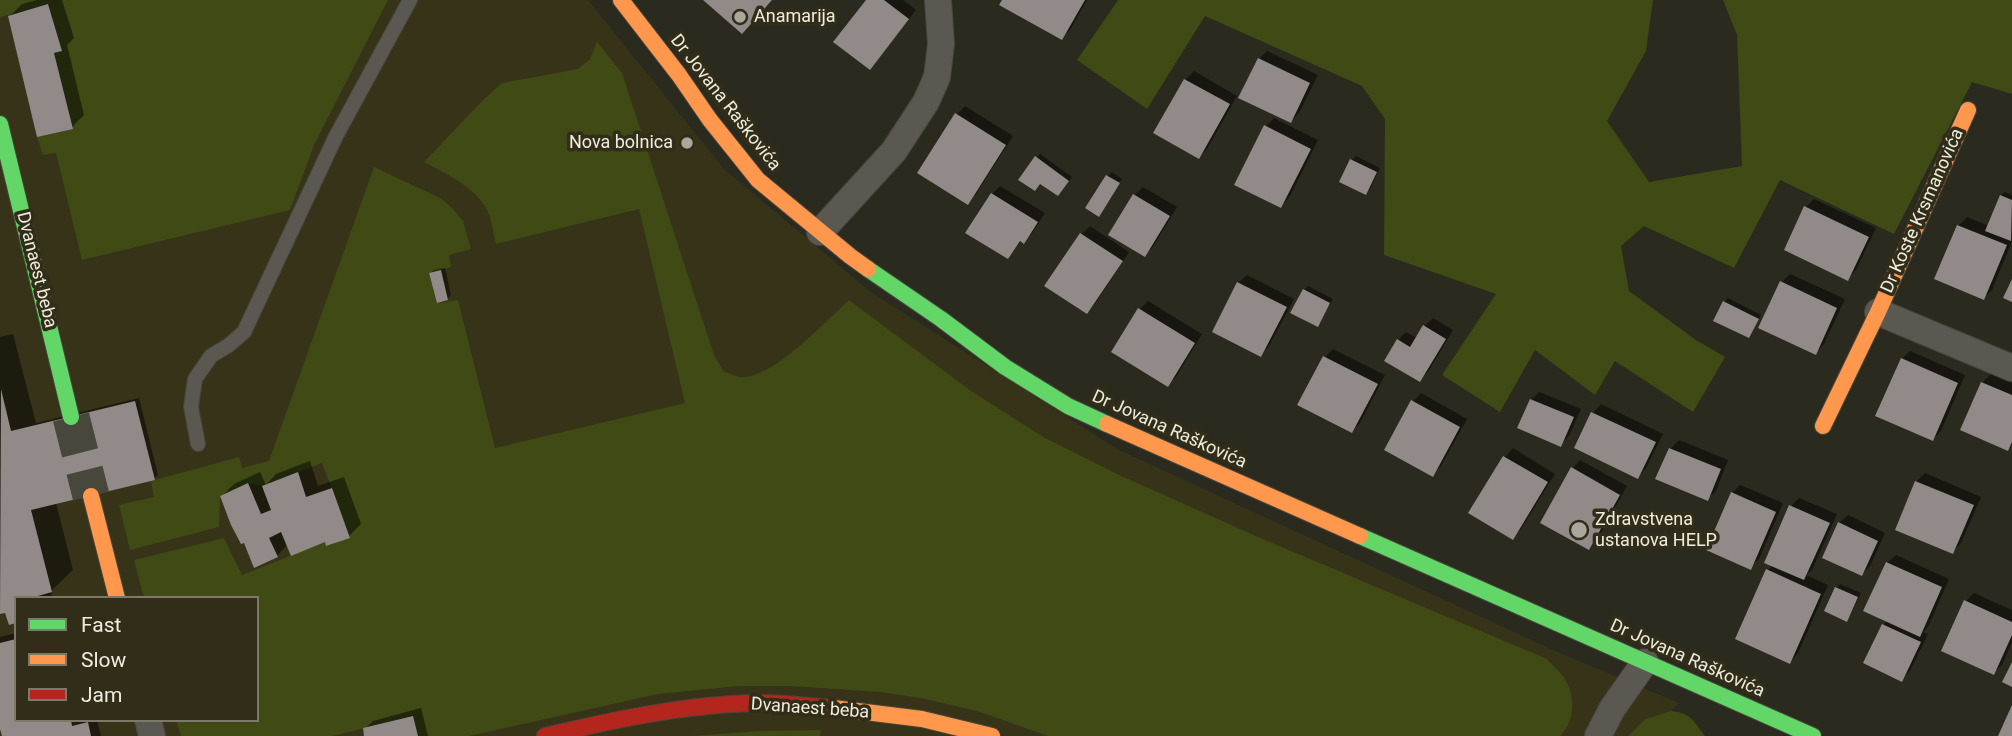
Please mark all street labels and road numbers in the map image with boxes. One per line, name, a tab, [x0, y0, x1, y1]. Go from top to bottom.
street label: Dr Jovana Raškovića	[665, 31, 785, 175]
street label: Dr Koste Krsmanovića	[1877, 126, 1969, 296]
street label: Dvanaest beba	[11, 210, 61, 330]
street label: Dr Jovana Raškovića	[1088, 386, 1250, 474]
street label: Dr Jovana Raškovića	[1606, 615, 1768, 703]
street label: Dvanaest beba	[750, 694, 870, 724]

